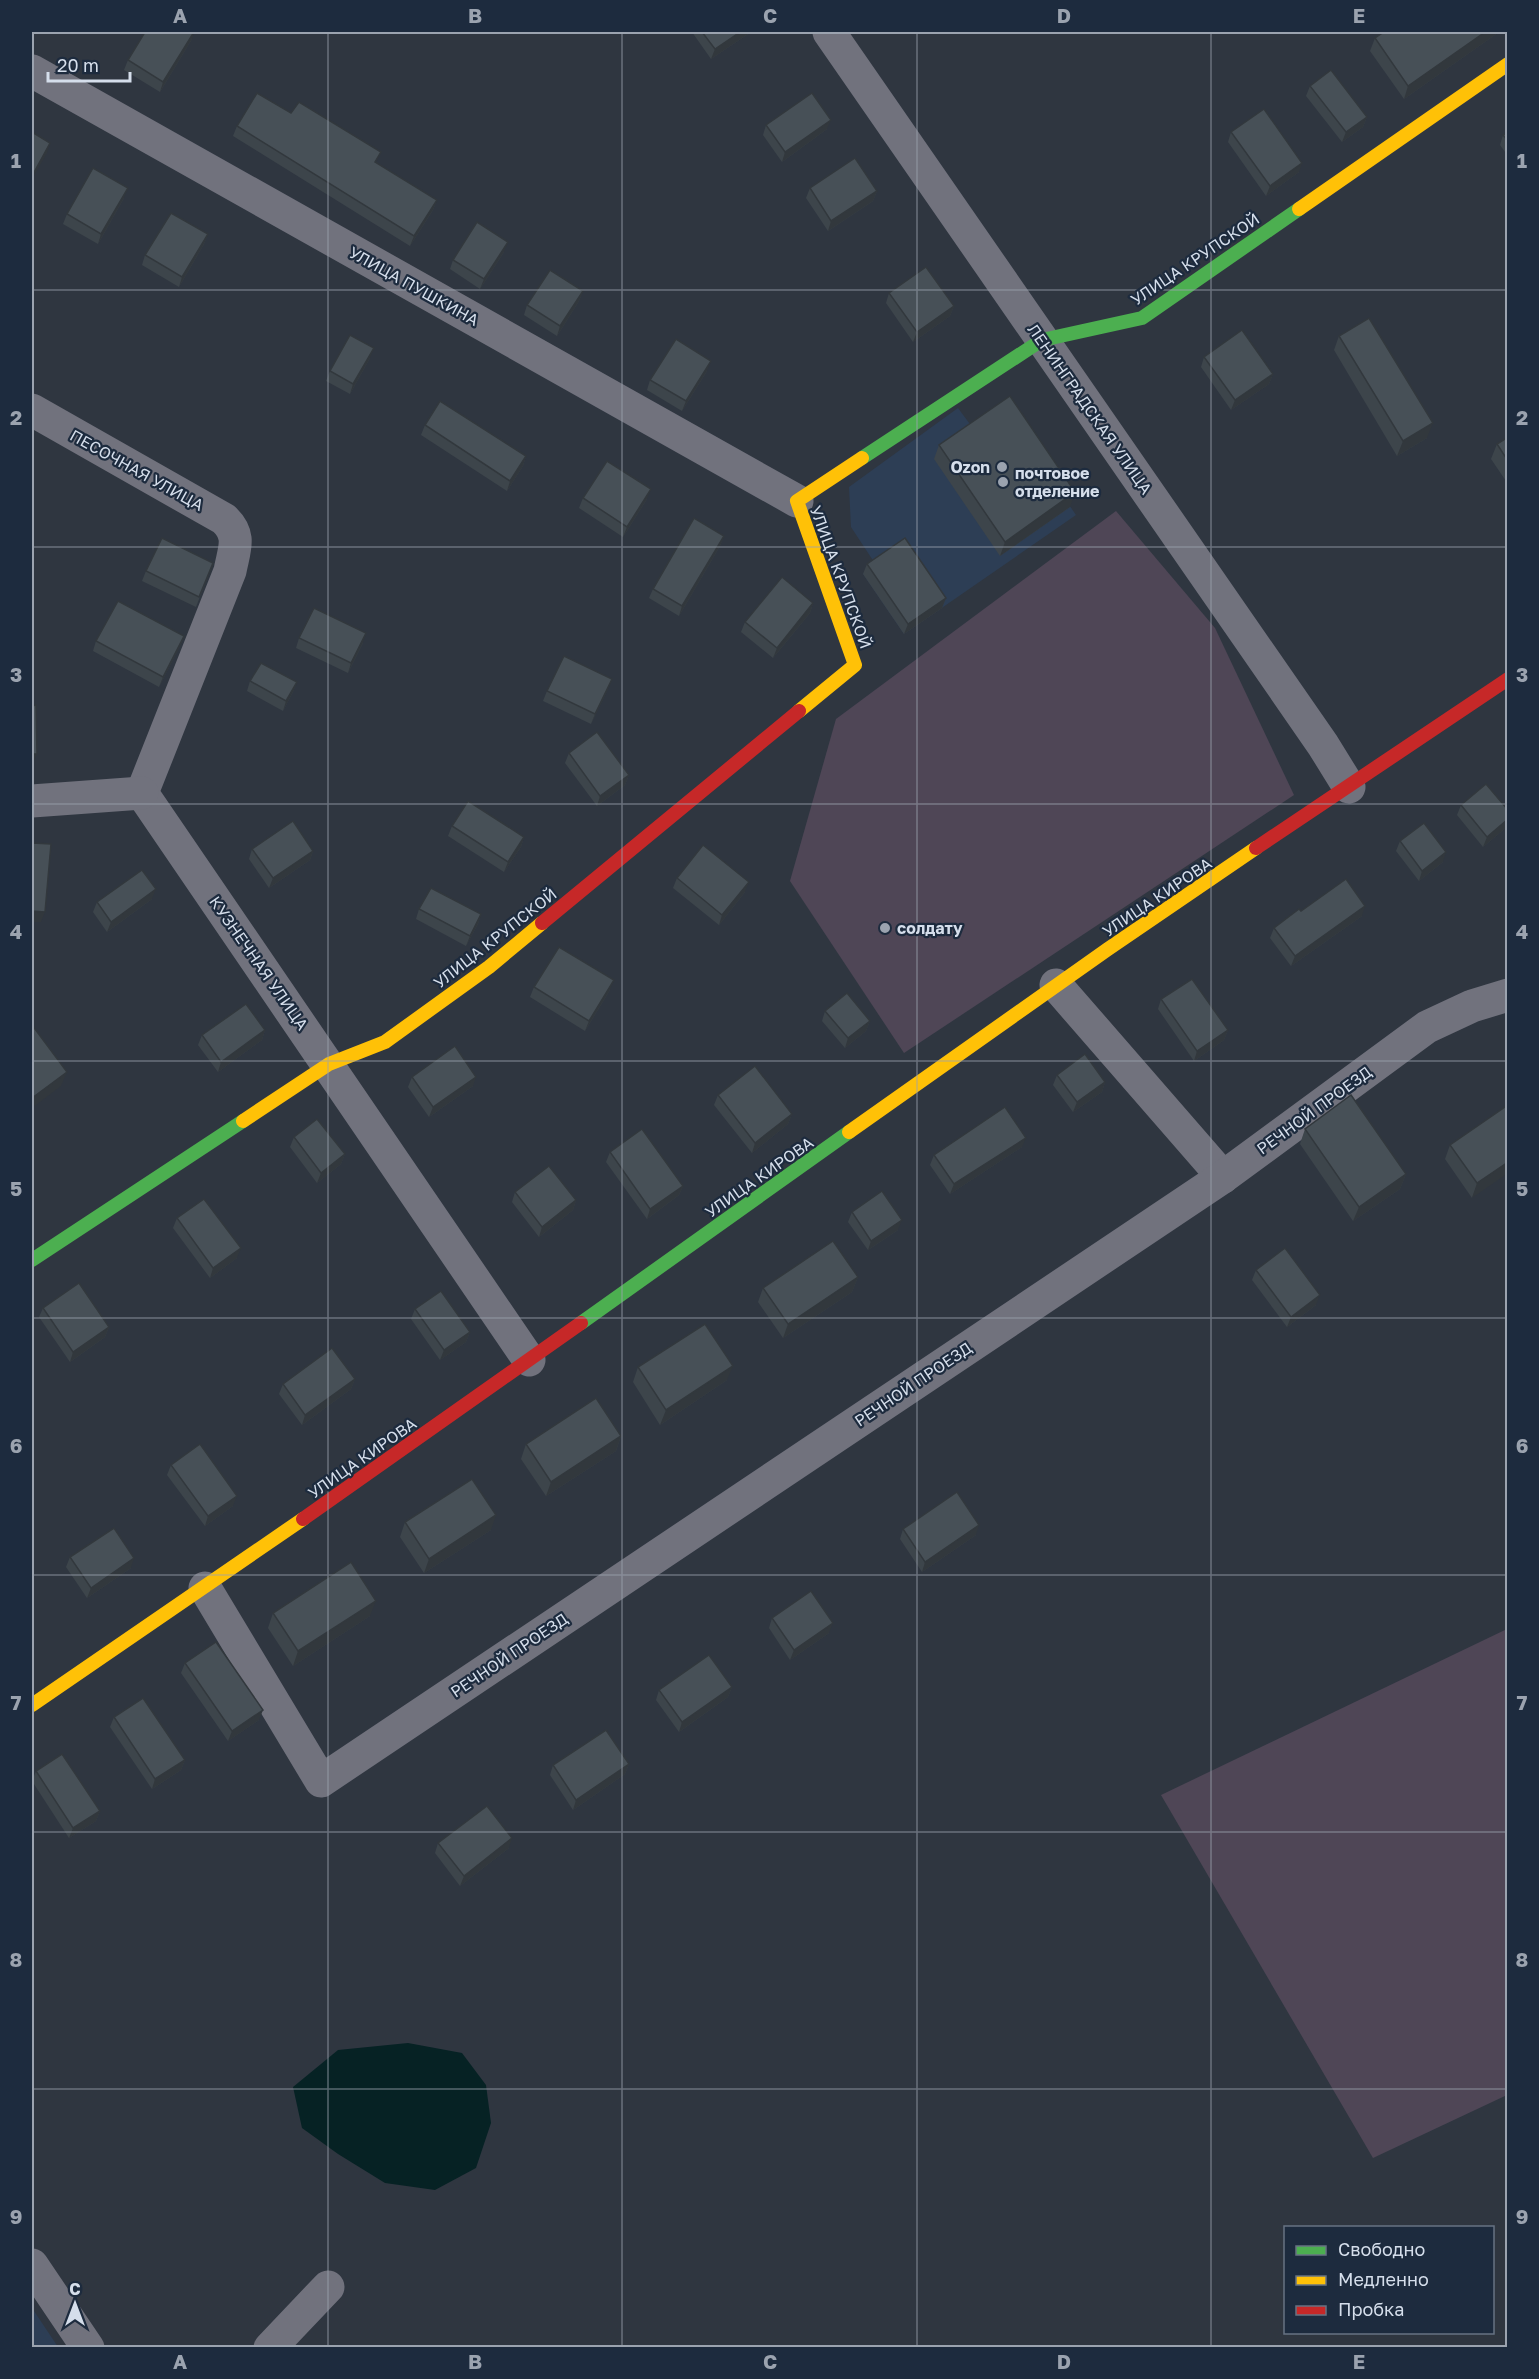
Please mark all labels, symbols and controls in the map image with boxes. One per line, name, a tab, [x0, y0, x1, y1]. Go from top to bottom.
text: A	[173, 3, 187, 27]
text: B	[468, 3, 482, 27]
text: C	[763, 3, 777, 27]
text: D	[1057, 3, 1071, 27]
text: E	[1353, 3, 1365, 27]
scale bar	[48, 45, 130, 83]
text: 20 m	[57, 54, 99, 76]
text: 1	[11, 148, 21, 172]
text: 1	[1517, 148, 1527, 172]
street label: УЛИЦА КРУПСКОЙ	[1127, 209, 1263, 309]
street label: УЛИЦА ПУШКИНА	[346, 242, 483, 330]
street label: ЛЕНИНГРАДСКАЯ УЛИЦА	[1023, 320, 1157, 498]
text: 2	[10, 405, 22, 429]
text: 2	[1516, 405, 1528, 429]
street label: ПЕСОЧНАЯ УЛИЦА	[67, 425, 208, 515]
place label: Ozon	[950, 457, 990, 477]
marker: Ozon	[995, 460, 1009, 474]
place label: почтовое отделение	[1015, 463, 1099, 501]
marker: почтовое отделение	[996, 475, 1010, 489]
street label: УЛИЦА КРУПСКОЙ	[806, 503, 876, 651]
text: 3	[10, 662, 22, 686]
text: 3	[1516, 662, 1528, 686]
street label: УЛИЦА КИРОВА	[1099, 853, 1216, 941]
street label: УЛИЦА КРУПСКОЙ	[429, 884, 561, 992]
street label: КУЗНЕЧНАЯ УЛИЦА	[205, 892, 313, 1034]
place label: солдату	[897, 918, 963, 938]
text: 4	[10, 919, 22, 943]
text: 4	[1516, 919, 1528, 943]
marker: солдату	[878, 921, 892, 935]
street label: РЕЧНОЙ ПРОЕЗД	[1253, 1061, 1376, 1158]
street label: УЛИЦА КИРОВА	[701, 1132, 817, 1222]
text: 5	[10, 1176, 22, 1200]
text: 5	[1516, 1176, 1528, 1200]
street label: РЕЧНОЙ ПРОЕЗД	[851, 1337, 976, 1431]
street label: УЛИЦА КИРОВА	[304, 1413, 420, 1503]
text: 6	[10, 1433, 22, 1457]
text: 6	[1516, 1433, 1528, 1457]
street label: РЕЧНОЙ ПРОЕЗД	[447, 1608, 572, 1702]
text: 7	[11, 1690, 22, 1714]
text: 7	[1517, 1690, 1528, 1714]
text: 8	[10, 1947, 22, 1971]
text: 8	[1516, 1947, 1528, 1971]
text: 9	[10, 2204, 22, 2228]
text: 9	[1516, 2204, 1528, 2228]
legend	[1284, 2226, 1494, 2334]
text: Свободно	[1338, 2238, 1425, 2260]
text: Медленно	[1338, 2268, 1429, 2290]
north arrow	[45, 2274, 105, 2334]
text: С	[69, 2279, 81, 2299]
text: Пробка	[1338, 2298, 1404, 2320]
text: A	[173, 2349, 187, 2373]
text: B	[468, 2349, 482, 2373]
text: C	[763, 2349, 777, 2373]
text: D	[1057, 2349, 1071, 2373]
text: E	[1353, 2349, 1365, 2373]

